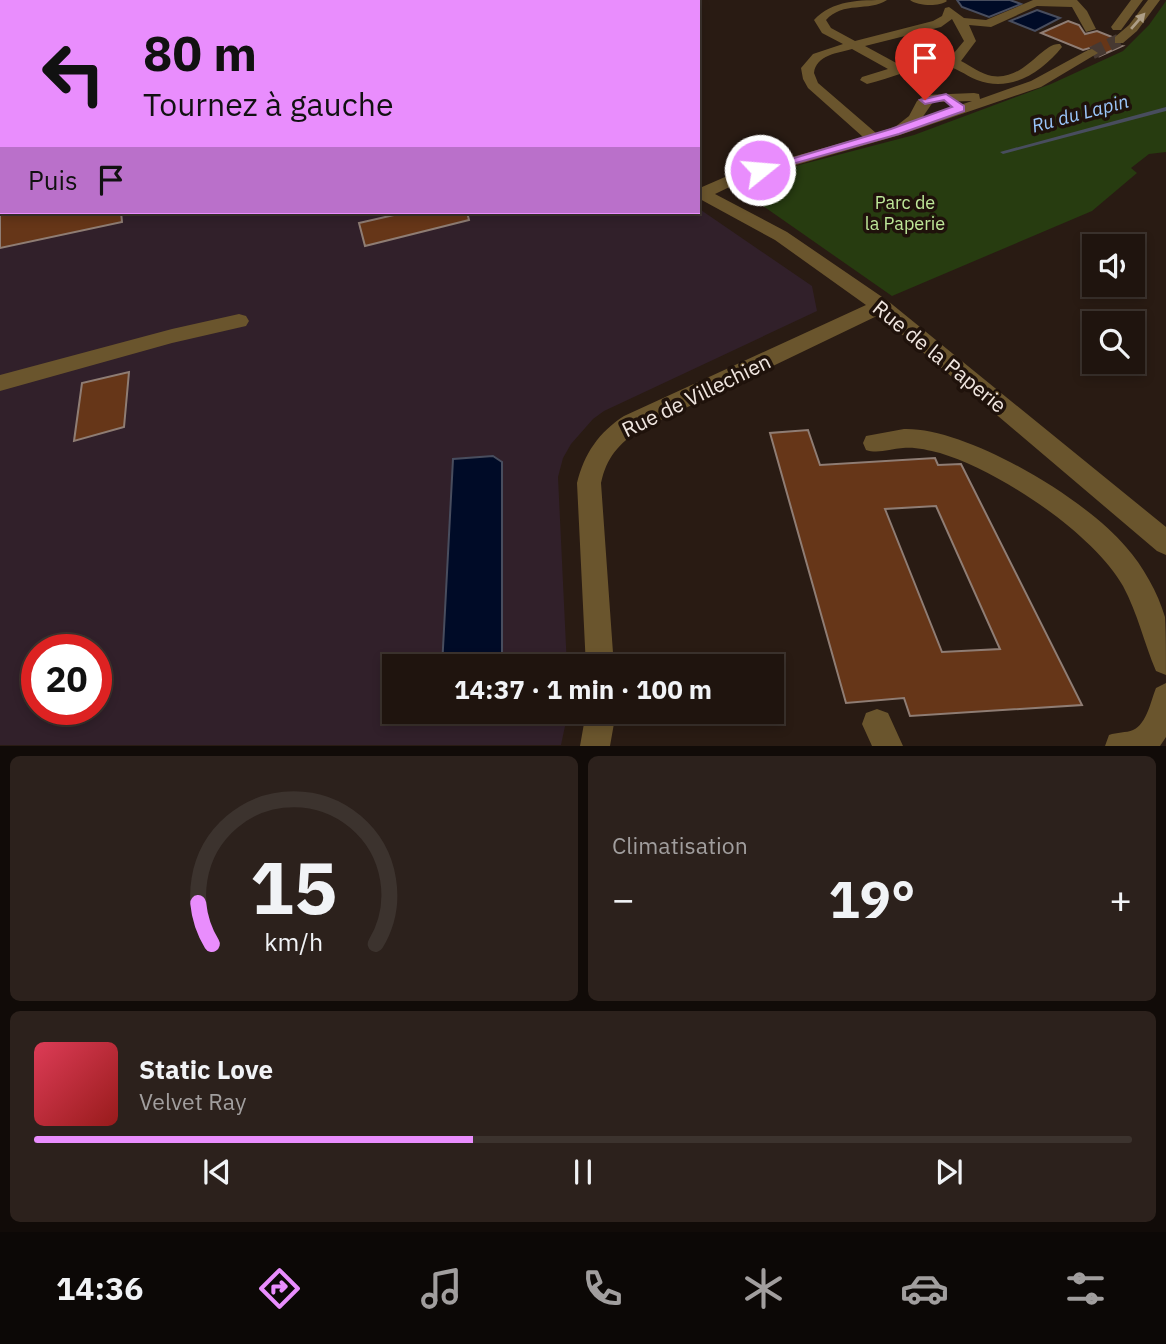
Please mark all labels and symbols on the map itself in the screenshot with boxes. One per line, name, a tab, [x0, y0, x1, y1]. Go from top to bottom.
one-way arrow	[1130, 12, 1146, 30]
pin	[895, 28, 955, 100]
water label: Ru du Lapin	[1029, 89, 1131, 137]
position arrow	[723, 133, 797, 207]
park label: Parc de la Paperie	[865, 191, 945, 235]
street label: Rue de la Paperie	[867, 293, 1013, 419]
street label: Rue de Villechien	[617, 347, 775, 443]
speed limit sign: 20	[21, 634, 112, 725]

